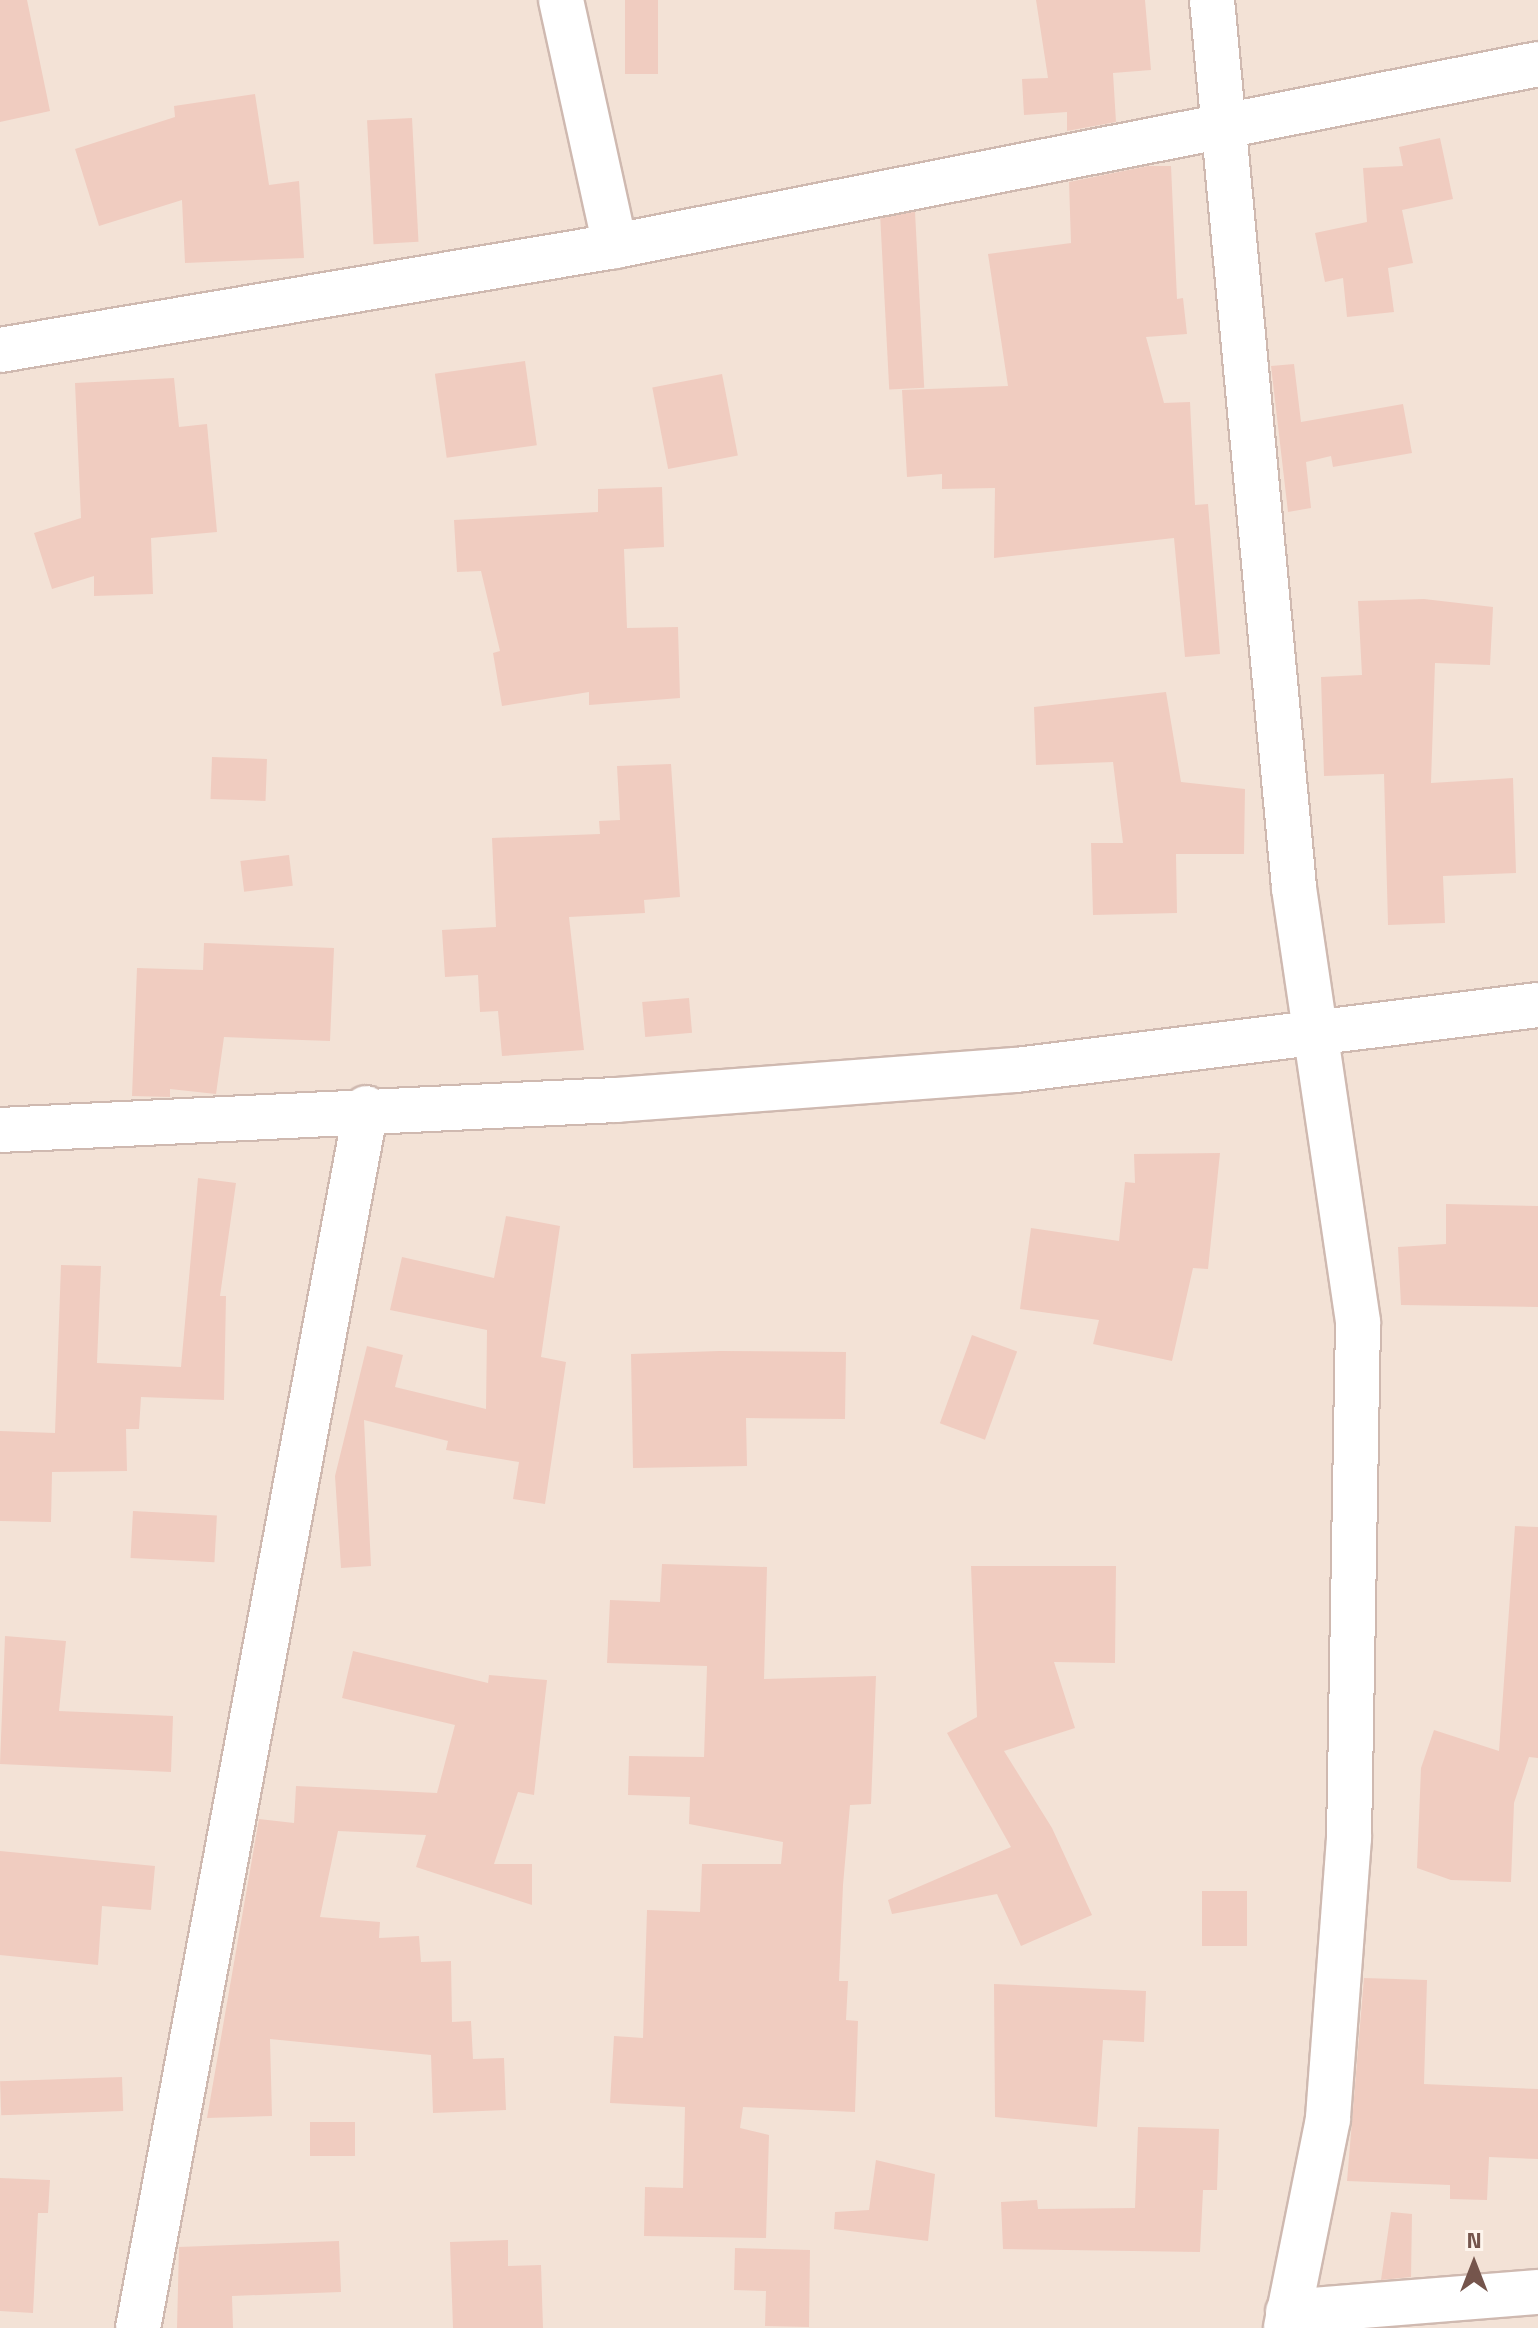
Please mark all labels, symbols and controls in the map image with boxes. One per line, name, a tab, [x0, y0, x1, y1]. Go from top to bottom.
text: N	[1466, 2223, 1482, 2257]
north arrow	[1434, 2224, 1514, 2304]

